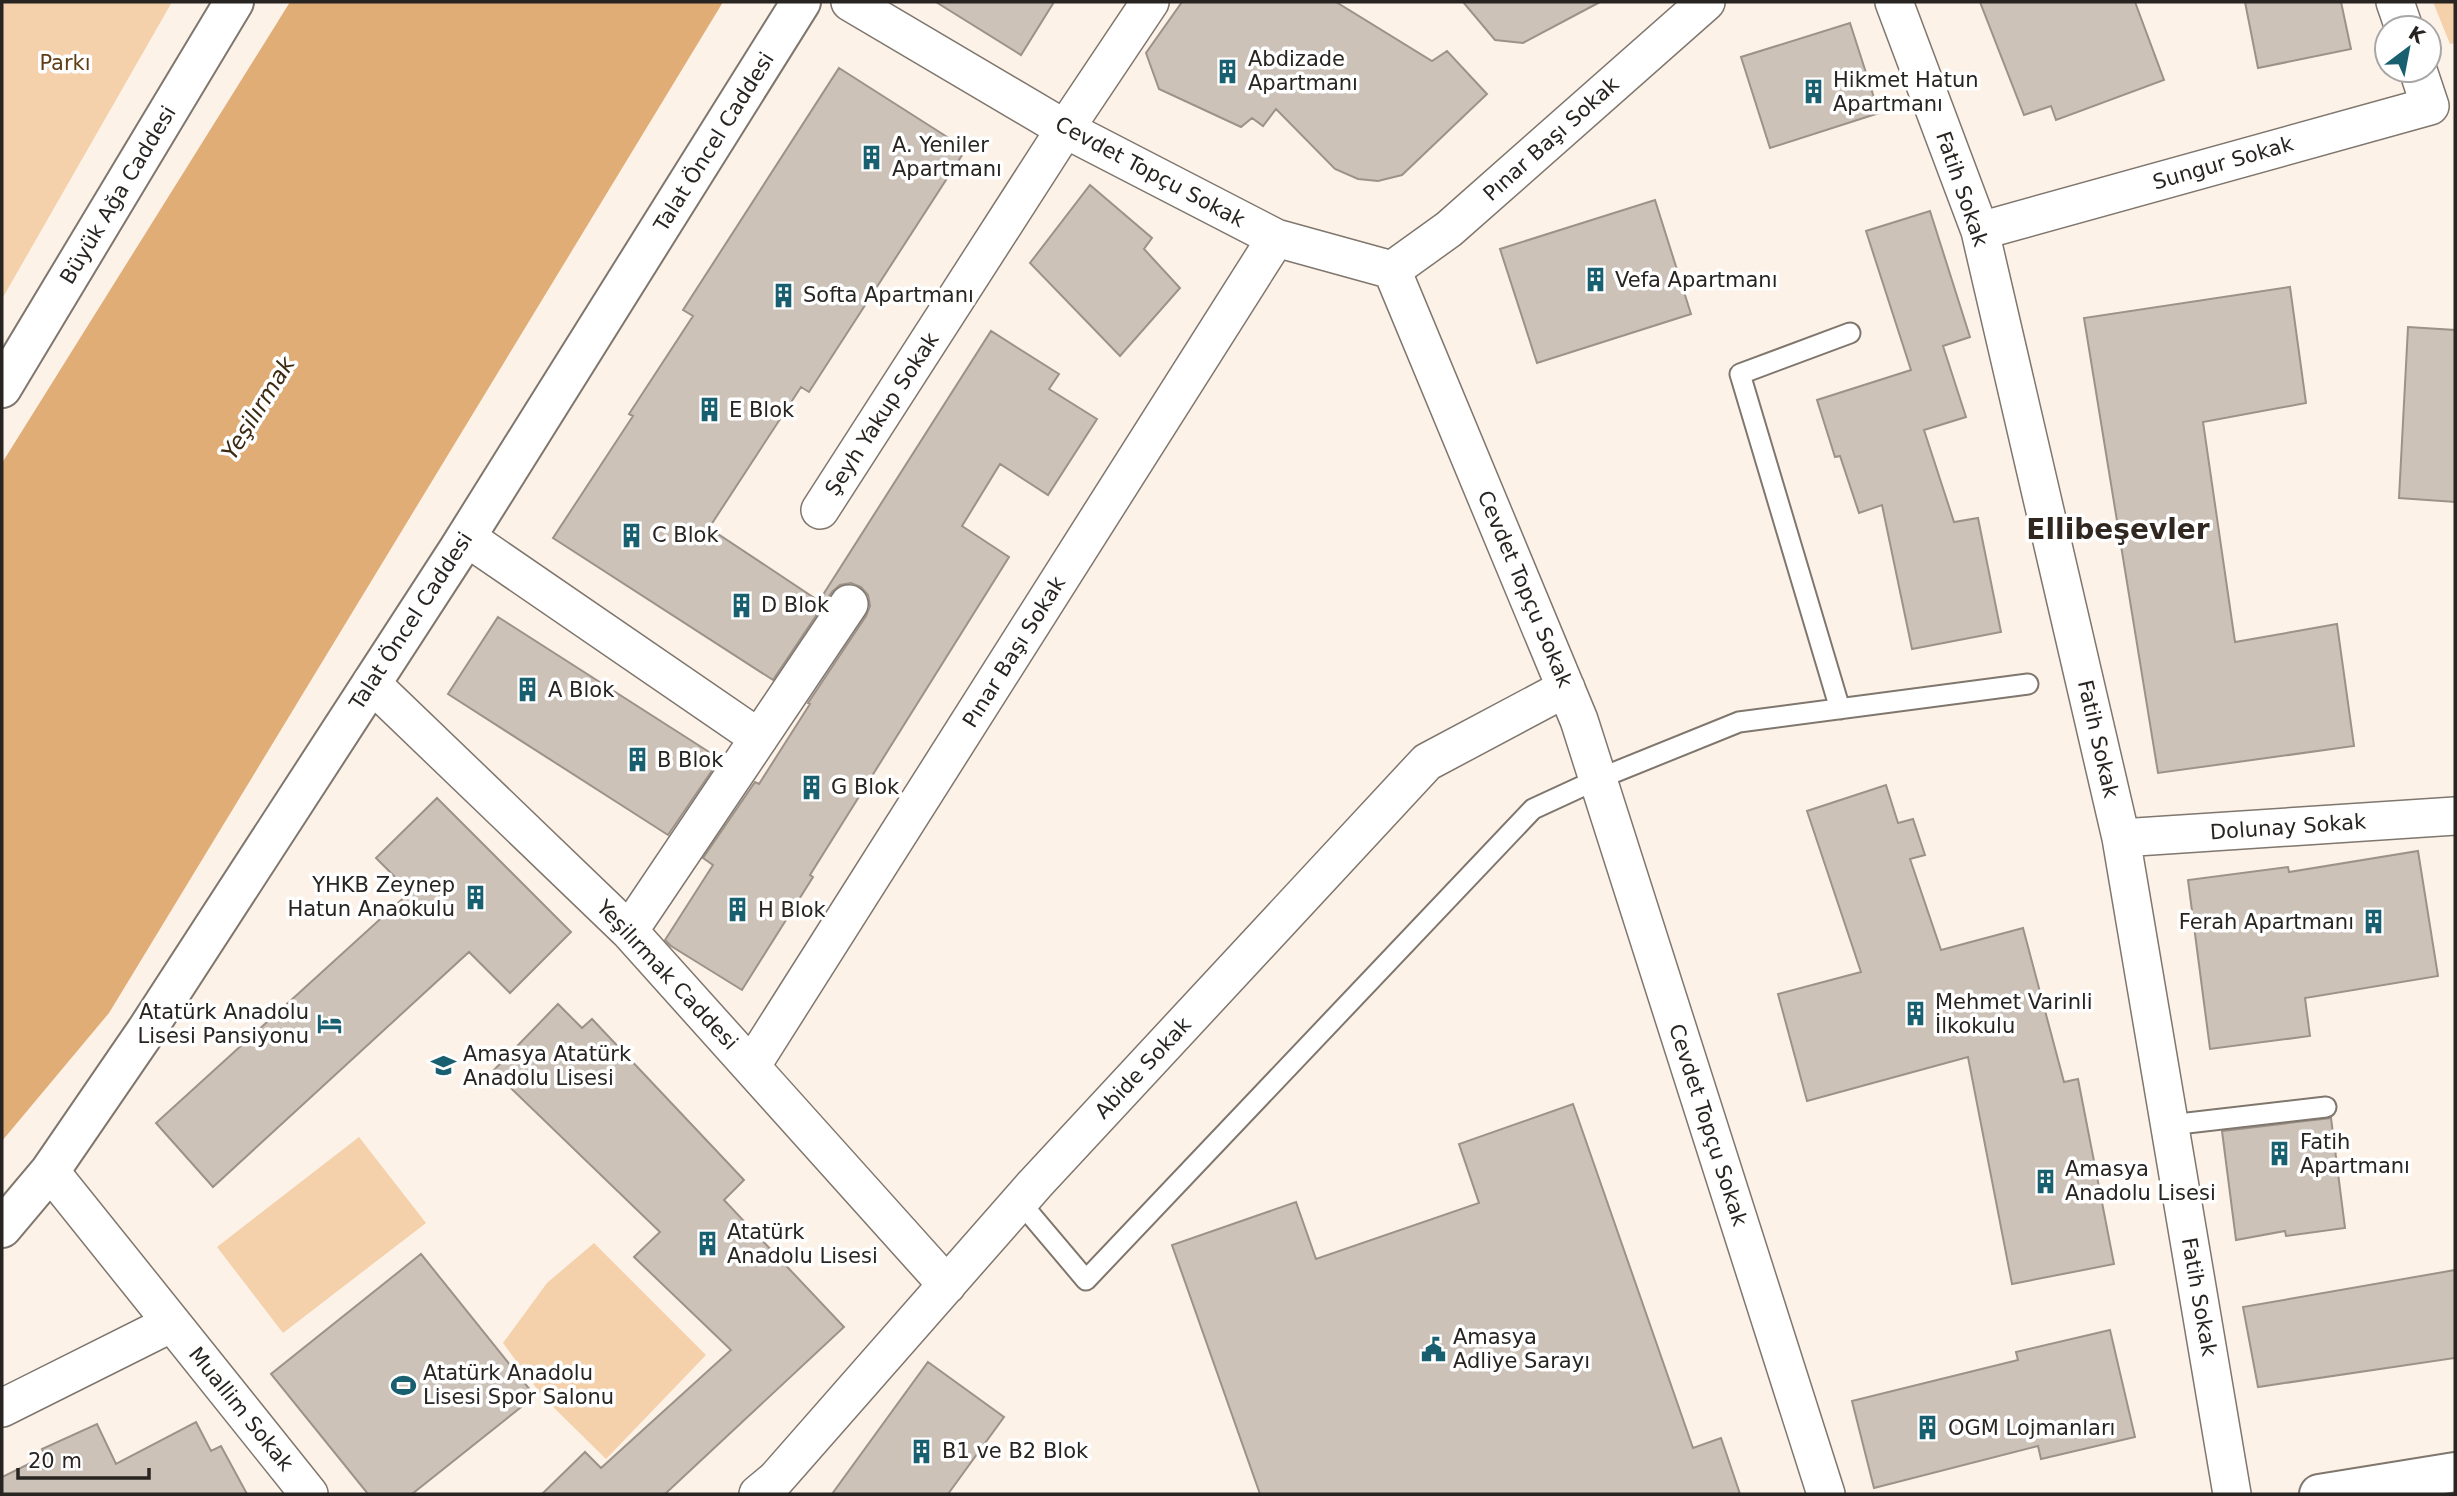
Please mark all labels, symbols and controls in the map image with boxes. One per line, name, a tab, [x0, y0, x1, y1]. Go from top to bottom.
north arrow	[2373, 14, 2443, 84]
text: K	[2405, 21, 2430, 48]
place label: Abdizade Apartmanı	[1248, 47, 1358, 95]
street label: Talat Öncel Caddesi	[648, 48, 779, 237]
park label: Parkı	[39, 51, 91, 75]
building icon: Abdizade Apartmanı	[1214, 57, 1242, 85]
place label: Hikmet Hatun Apartmanı	[1833, 68, 1979, 116]
street label: Pınar Başı Sokak	[1478, 71, 1624, 206]
building icon: Hikmet Hatun Apartmanı	[1799, 78, 1827, 106]
street label: Büyük Ağa Caddesi	[55, 102, 181, 288]
street label: Cevdet Topçu Sokak	[1051, 112, 1250, 233]
street label: Fatih Sokak	[1931, 128, 1993, 250]
street label: Sungur Sokak	[2150, 131, 2297, 195]
place label: A. Yeniler Apartmanı	[892, 133, 1002, 181]
building icon: A. Yeniler Apartmanı	[858, 143, 886, 171]
building icon: Vefa Apartmanı	[1581, 266, 1609, 294]
place label: Vefa Apartmanı	[1615, 268, 1778, 292]
building icon: Softa Apartmanı	[769, 281, 797, 309]
place label: Softa Apartmanı	[803, 283, 974, 307]
street label: Şeyh Yakup Sokak	[820, 327, 944, 500]
water label: Yeşilırmak	[216, 350, 301, 464]
building icon: E Blok	[695, 396, 723, 424]
place label: E Blok	[729, 398, 795, 422]
street label: Cevdet Topçu Sokak	[1473, 487, 1578, 692]
district label: Ellibeşevler	[2026, 513, 2210, 546]
building icon: C Blok	[618, 521, 646, 549]
place label: C Blok	[652, 523, 719, 547]
street label: Talat Öncel Caddesi	[343, 527, 477, 715]
street label: Pınar Başı Sokak	[958, 571, 1071, 732]
building icon: D Blok	[727, 591, 755, 619]
place label: D Blok	[761, 593, 830, 617]
building icon: A Blok	[514, 676, 542, 704]
place label: A Blok	[548, 678, 615, 702]
street label: Fatih Sokak	[2073, 678, 2123, 801]
building icon: B Blok	[623, 746, 651, 774]
place label: B Blok	[657, 748, 724, 772]
building icon: G Blok	[797, 773, 825, 801]
place label: G Blok	[831, 775, 900, 799]
street label: Dolunay Sokak	[2209, 810, 2368, 844]
place label: YHKB Zeynep Hatun Anaokulu	[287, 873, 455, 921]
building icon: YHKB Zeynep Hatun Anaokulu	[461, 883, 489, 911]
street label: Yeşilırmak Caddesi	[591, 895, 743, 1055]
building icon: H Blok	[724, 896, 752, 924]
place label: H Blok	[758, 898, 827, 922]
building icon: Ferah Apartmanı	[2360, 908, 2388, 936]
place label: Ferah Apartmanı	[2179, 910, 2354, 934]
place label: Mehmet Varinli İlkokulu	[1935, 990, 2093, 1038]
place label: Atatürk Anadolu Lisesi Pansiyonu	[138, 1000, 309, 1048]
building icon: Mehmet Varinli İlkokulu	[1901, 1000, 1929, 1028]
hotel icon: Atatürk Anadolu Lisesi Pansiyonu	[315, 1010, 343, 1038]
street label: Abide Sokak	[1090, 1012, 1196, 1124]
street label: Cevdet Topçu Sokak	[1664, 1021, 1752, 1230]
place label: Amasya Atatürk Anadolu Lisesi	[463, 1042, 632, 1090]
school or university icon: Amasya Atatürk Anadolu Lisesi	[429, 1052, 457, 1080]
place label: Fatih Apartmanı	[2300, 1130, 2410, 1178]
building icon: Fatih Apartmanı	[2266, 1140, 2294, 1168]
place label: Amasya Anadolu Lisesi	[2065, 1157, 2216, 1205]
building icon: Amasya Anadolu Lisesi	[2031, 1167, 2059, 1195]
place label: Atatürk Anadolu Lisesi	[727, 1220, 878, 1268]
building icon: Atatürk Anadolu Lisesi	[693, 1230, 721, 1258]
street label: Fatih Sokak	[2177, 1236, 2221, 1359]
place label: Amasya Adliye Sarayı	[1453, 1325, 1590, 1373]
public building icon: Amasya Adliye Sarayı	[1419, 1335, 1447, 1363]
street label: Muallim Sokak	[184, 1342, 299, 1476]
place label: Atatürk Anadolu Lisesi Spor Salonu	[423, 1361, 614, 1409]
sports icon: Atatürk Anadolu Lisesi Spor Salonu	[389, 1371, 417, 1399]
building icon: OGM Lojmanları	[1914, 1414, 1942, 1442]
place label: OGM Lojmanları	[1948, 1416, 2115, 1440]
scale bar	[18, 1436, 149, 1480]
building icon: B1 ve B2 Blok	[908, 1437, 936, 1465]
place label: B1 ve B2 Blok	[942, 1439, 1089, 1463]
text: 20 m	[28, 1449, 82, 1473]

